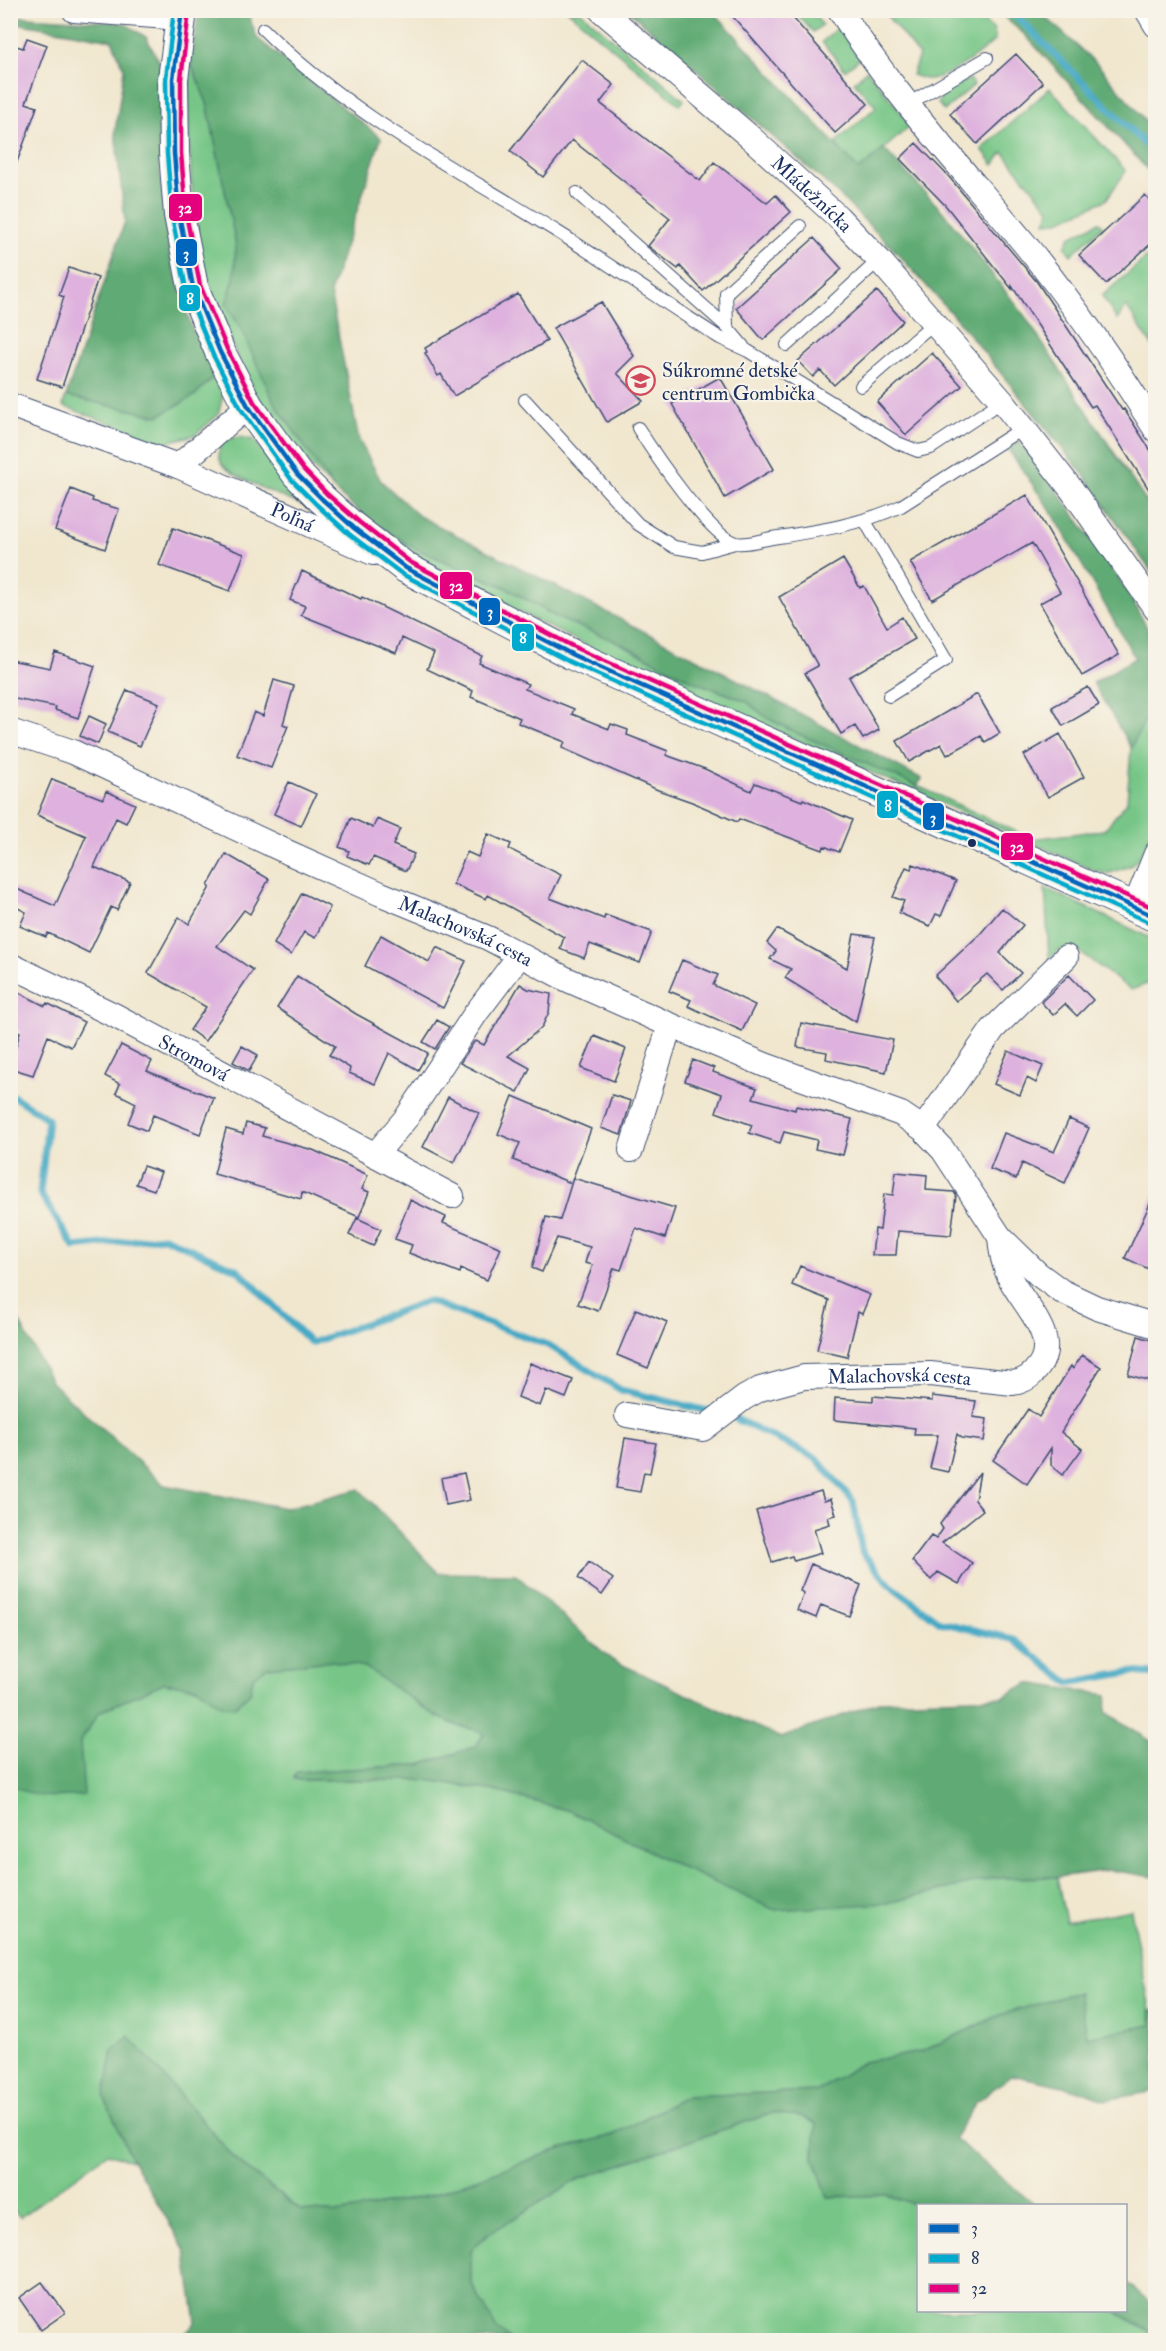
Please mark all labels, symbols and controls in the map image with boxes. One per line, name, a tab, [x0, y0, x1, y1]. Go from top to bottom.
street label: Mládežnícka	[766, 150, 859, 238]
line badge: 32	[168, 193, 203, 222]
text: 32	[178, 198, 192, 218]
line badge: 3	[175, 238, 198, 267]
text: 3	[183, 244, 189, 264]
line badge: 8	[178, 284, 201, 312]
text: 8	[186, 289, 194, 309]
place label: Súkromné detské centrum Gombička	[662, 358, 816, 406]
school or university icon: Súkromné detské centrum Gombička	[625, 365, 657, 397]
street label: Poľná	[267, 496, 319, 538]
line badge: 32	[439, 571, 473, 600]
text: 32	[449, 576, 463, 596]
line badge: 3	[478, 597, 501, 626]
text: 3	[487, 602, 493, 622]
line badge: 8	[511, 623, 535, 652]
text: 8	[519, 628, 527, 648]
line badge: 8	[876, 790, 899, 819]
text: 8	[884, 796, 892, 816]
line badge: 3	[922, 802, 945, 831]
text: 3	[930, 808, 936, 828]
line badge: 32	[1000, 832, 1034, 861]
unlabelled marker	[966, 837, 978, 849]
text: 32	[1010, 837, 1024, 857]
street label: Malachovská cesta	[395, 890, 538, 972]
street label: Stromová	[154, 1029, 234, 1087]
street label: Malachovská cesta	[827, 1361, 973, 1391]
legend	[917, 2204, 1127, 2312]
text: 3	[971, 2217, 978, 2240]
text: 8	[971, 2247, 979, 2270]
text: 32	[971, 2277, 987, 2300]

